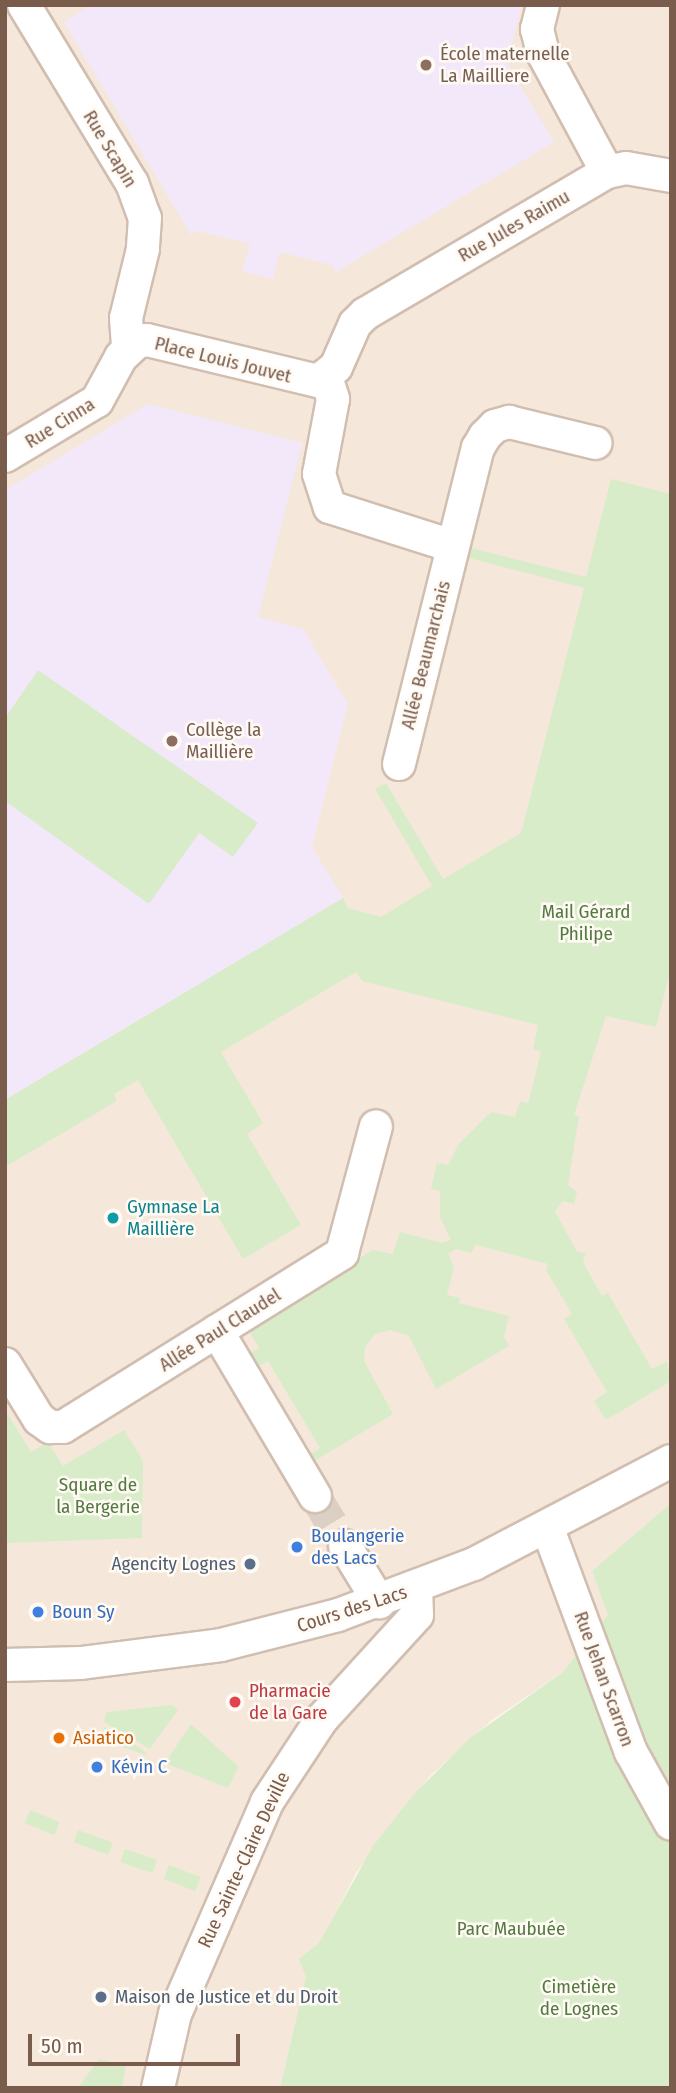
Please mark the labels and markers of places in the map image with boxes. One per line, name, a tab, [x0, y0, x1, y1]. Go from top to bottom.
place label: École maternelle La Mailliere	[440, 43, 570, 87]
marker: École maternelle La Mailliere	[418, 57, 434, 73]
place label: Collège la Maillière	[186, 719, 261, 763]
marker: Collège la Maillière	[164, 733, 180, 749]
place label: Gymnase La Maillière	[127, 1196, 220, 1240]
marker: Gymnase La Maillière	[105, 1210, 121, 1226]
place label: Boulangerie des Lacs	[311, 1525, 404, 1569]
marker: Boulangerie des Lacs	[289, 1539, 305, 1555]
place label: Agencity Lognes	[112, 1553, 236, 1575]
marker: Agencity Lognes	[242, 1556, 258, 1572]
place label: Boun Sy	[52, 1601, 115, 1623]
marker: Boun Sy	[30, 1604, 46, 1620]
place label: Pharmacie de la Gare	[249, 1680, 331, 1724]
marker: Pharmacie de la Gare	[227, 1694, 243, 1710]
place label: Asiatico	[73, 1727, 134, 1749]
marker: Asiatico	[51, 1730, 67, 1746]
place label: Kévin C	[111, 1756, 167, 1778]
marker: Kévin C	[89, 1759, 105, 1775]
place label: Maison de Justice et du Droit	[115, 1986, 338, 2008]
marker: Maison de Justice et du Droit	[93, 1989, 109, 2005]

